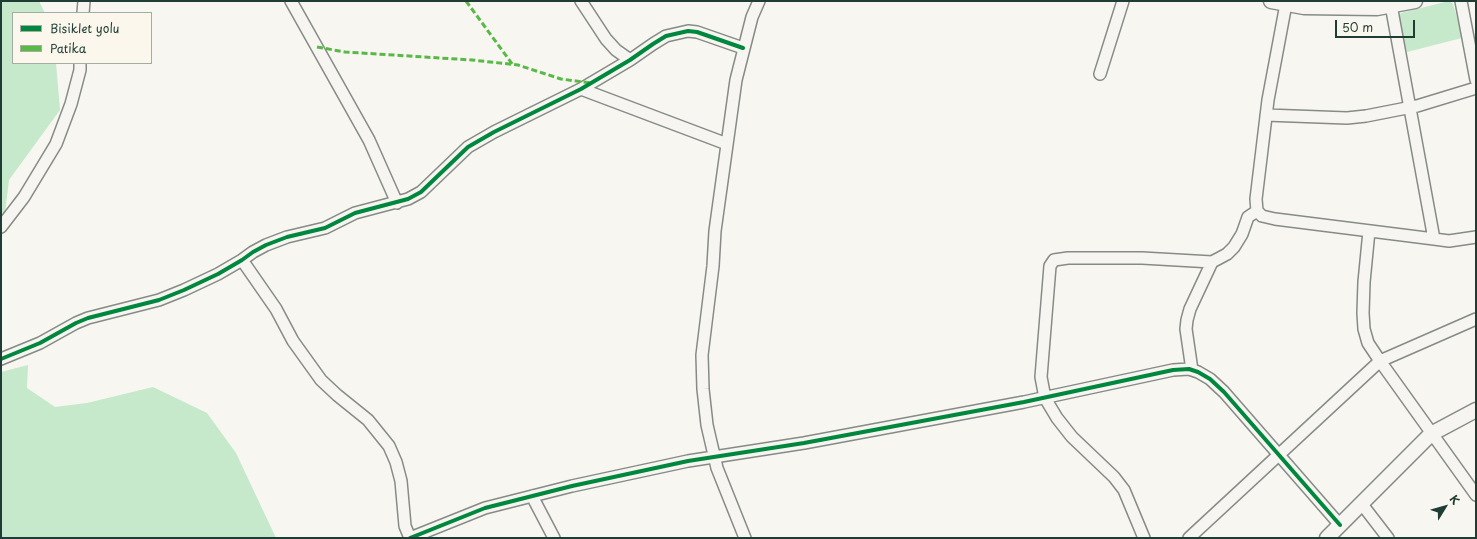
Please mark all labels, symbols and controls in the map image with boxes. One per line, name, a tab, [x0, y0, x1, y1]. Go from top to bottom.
legend	[12, 12, 152, 64]
scale bar	[1337, 12, 1417, 38]
text: 50 m	[1342, 18, 1373, 36]
text: Bisiklet yolu	[50, 19, 119, 37]
text: Patika	[50, 39, 86, 57]
north arrow	[1425, 487, 1465, 527]
text: K	[1446, 491, 1464, 508]

